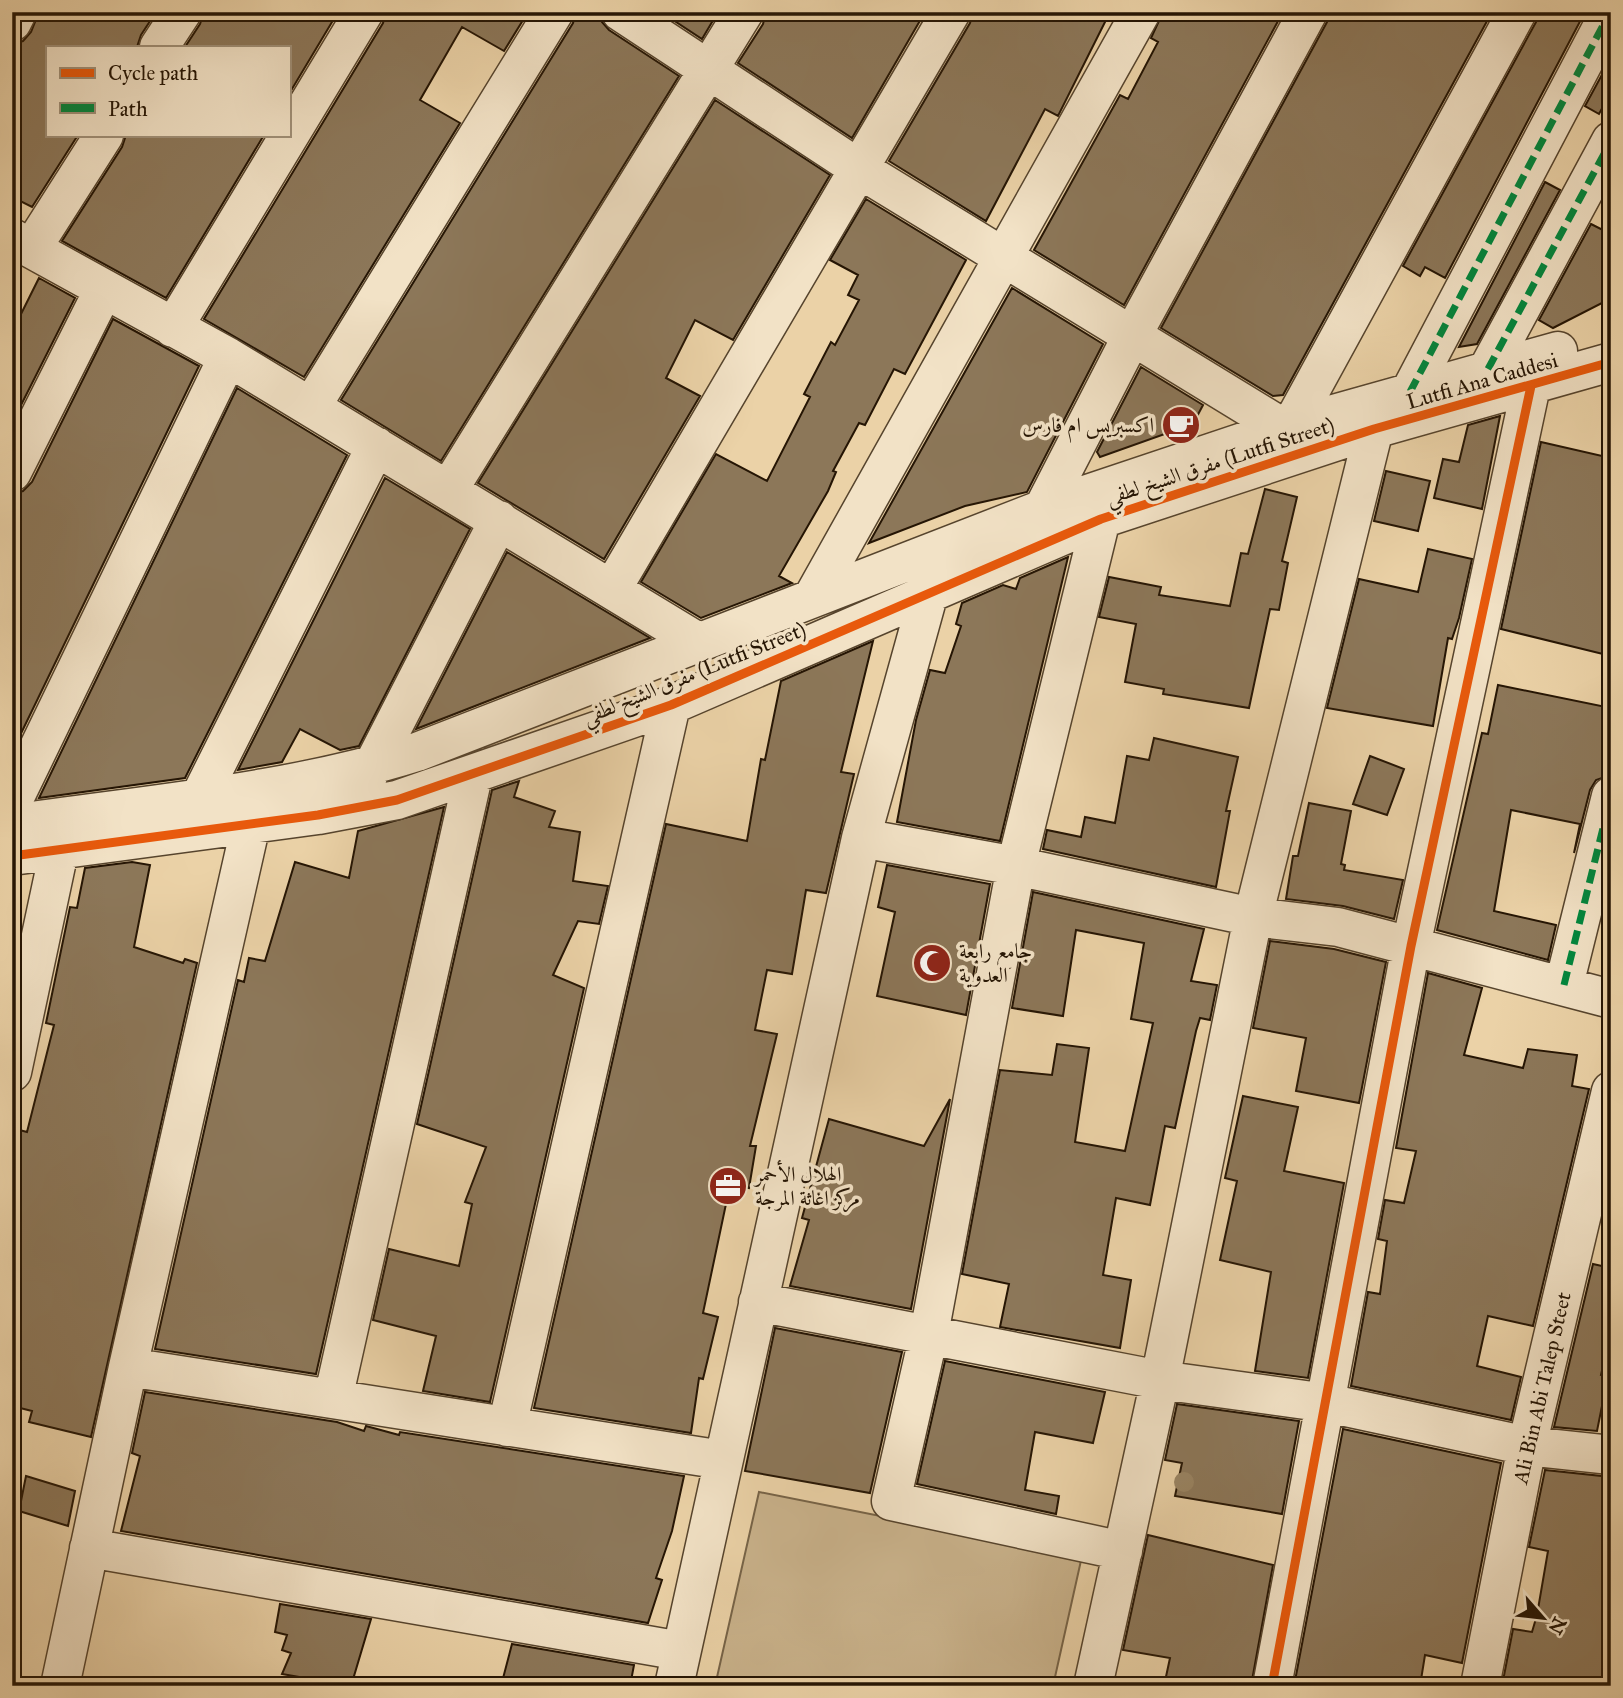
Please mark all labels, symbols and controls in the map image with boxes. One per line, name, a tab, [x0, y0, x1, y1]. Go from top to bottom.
legend	[46, 46, 290, 136]
text: Cycle path	[108, 60, 199, 86]
text: Path	[108, 96, 148, 122]
street label: Lutfi Ana Caddesi	[1403, 347, 1561, 415]
cafe icon: اكسبريس ام فارس	[1160, 404, 1202, 446]
place label: اكسبريس ام فارس	[1022, 412, 1154, 443]
street label: مفرق الشيخ لطفي (Lutfi Street)	[1102, 412, 1340, 517]
street label: مفرق الشيخ لطفي (Lutfi Street)	[578, 616, 812, 736]
place label: جامع رابعة العدوية	[959, 938, 1032, 988]
mosque icon: جامع رابعة العدوية	[911, 942, 953, 984]
place label: الهلال الأحمر مركز اغاثة المرجة	[753, 1159, 860, 1213]
office icon: الهلال الأحمر مركز اغاثة المرجة	[707, 1165, 749, 1207]
street label: Ali Bin Abi Talep Steet	[1507, 1289, 1577, 1487]
north arrow	[1508, 1582, 1578, 1652]
text: N	[1544, 1613, 1572, 1638]

